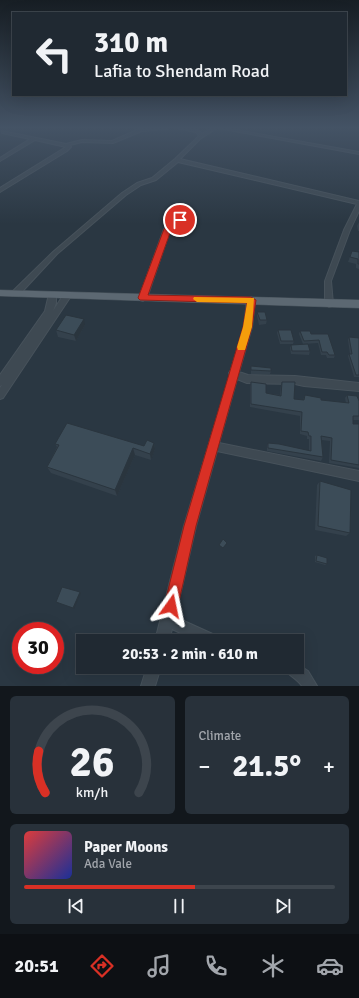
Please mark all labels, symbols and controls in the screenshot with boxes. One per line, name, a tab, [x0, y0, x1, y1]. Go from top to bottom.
text: 310 m	[94, 26, 168, 60]
icon: left	[28, 28, 80, 80]
text: Lafia to Shendam Road	[94, 60, 269, 82]
pin	[163, 203, 197, 237]
icon: arrive	[169, 209, 191, 231]
position arrow	[150, 585, 192, 627]
speed limit sign: 30	[12, 622, 64, 674]
text: 20:53 · 2 min · 610 m	[122, 645, 258, 663]
text: Climate	[199, 728, 241, 744]
text: 26	[70, 737, 115, 788]
text: 21.5°	[232, 748, 301, 785]
text: −	[199, 753, 210, 780]
text: +	[323, 753, 335, 780]
text: km/h	[76, 784, 108, 801]
text: Paper Moons	[84, 838, 168, 856]
text: Ada Vale	[84, 856, 132, 872]
icon: previous	[65, 895, 87, 917]
icon: pause	[168, 895, 190, 917]
icon: next	[272, 895, 294, 917]
icon: directions	[88, 952, 116, 980]
icon: music	[145, 952, 173, 980]
icon: phone	[202, 952, 230, 980]
icon: climate	[259, 952, 287, 980]
icon: car	[316, 952, 344, 980]
text: 20:51	[15, 955, 59, 977]

